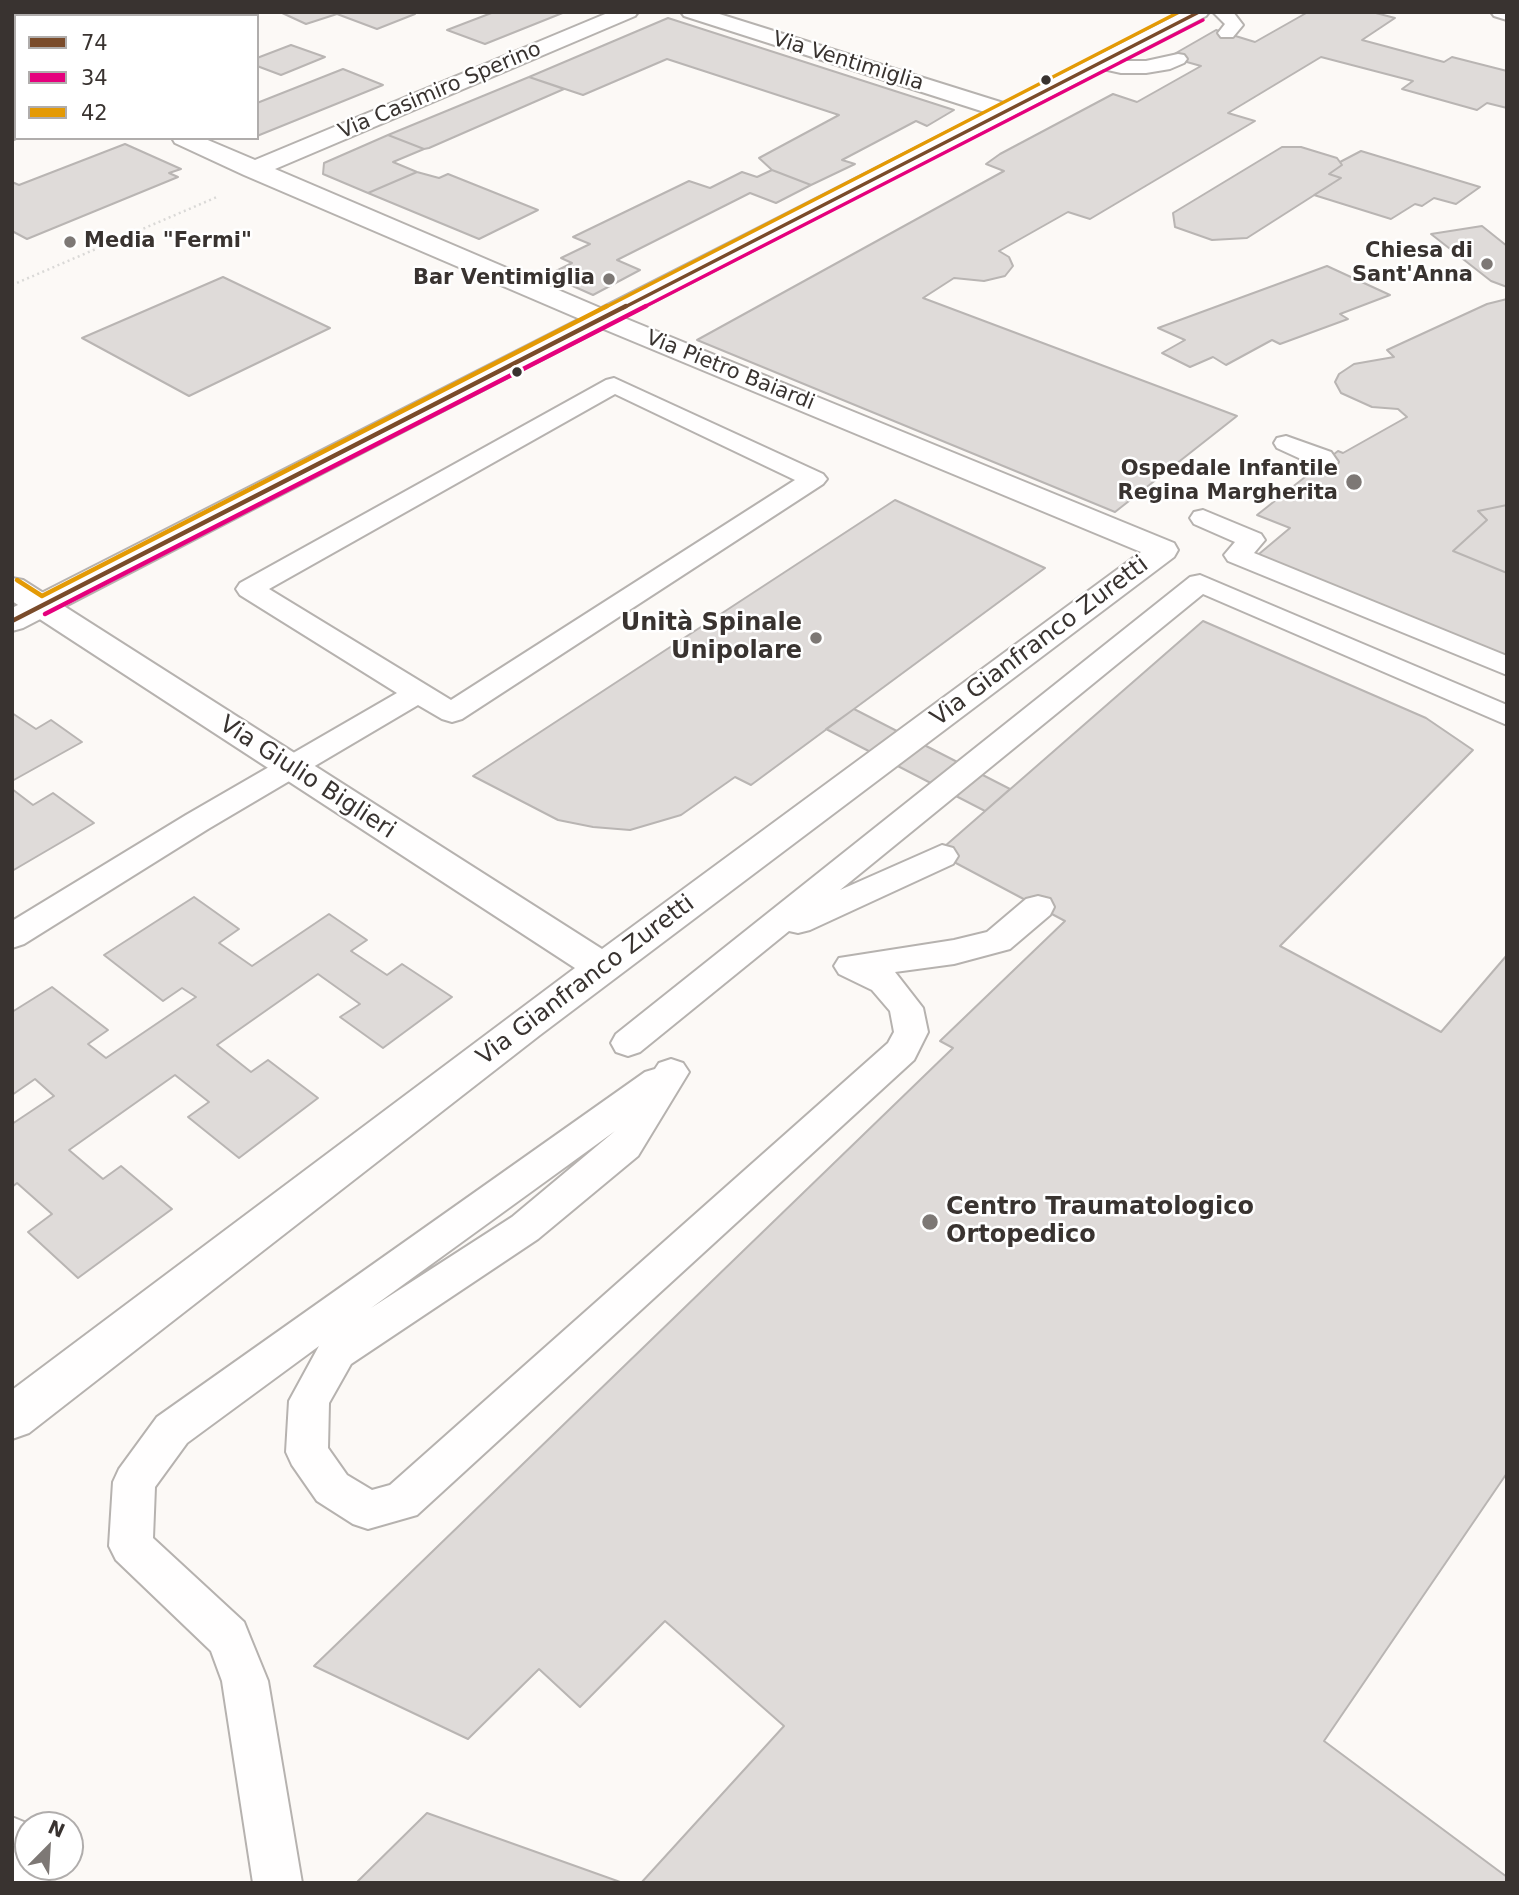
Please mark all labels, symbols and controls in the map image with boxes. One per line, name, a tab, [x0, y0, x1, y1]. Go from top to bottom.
legend	[14, 14, 259, 140]
street label: Via Ventimiglia	[769, 27, 927, 97]
text: 74	[81, 31, 108, 55]
street label: Via Casimiro Sperino	[335, 37, 545, 145]
text: 34	[81, 66, 108, 90]
unlabelled marker	[1039, 73, 1053, 87]
text: 42	[81, 101, 108, 125]
place label: Media "Fermi"	[84, 229, 252, 255]
marker: Media "Fermi"	[62, 234, 78, 250]
place label: Chiesa di Sant'Anna	[1352, 239, 1473, 289]
marker: Chiesa di Sant'Anna	[1479, 256, 1495, 272]
place label: Bar Ventimiglia	[413, 266, 595, 292]
marker: Bar Ventimiglia	[601, 271, 617, 287]
street label: Via Pietro Baiardi	[642, 326, 818, 416]
unlabelled marker	[510, 365, 524, 379]
place label: Ospedale Infantile Regina Margherita	[1118, 457, 1338, 507]
marker: Ospedale Infantile Regina Margherita	[1344, 472, 1364, 492]
street label: Via Gianfranco Zuretti	[925, 551, 1155, 733]
place label: Unità Spinale Unipolare	[621, 610, 802, 666]
marker: Unità Spinale Unipolare	[808, 630, 824, 646]
street label: Via Giulio Biglieri	[214, 710, 400, 846]
street label: Via Gianfranco Zuretti	[471, 890, 701, 1072]
place label: Centro Traumatologico Ortopedico	[946, 1194, 1254, 1250]
marker: Centro Traumatologico Ortopedico	[920, 1212, 940, 1232]
north arrow	[14, 1811, 84, 1881]
text: N	[45, 1815, 68, 1842]

